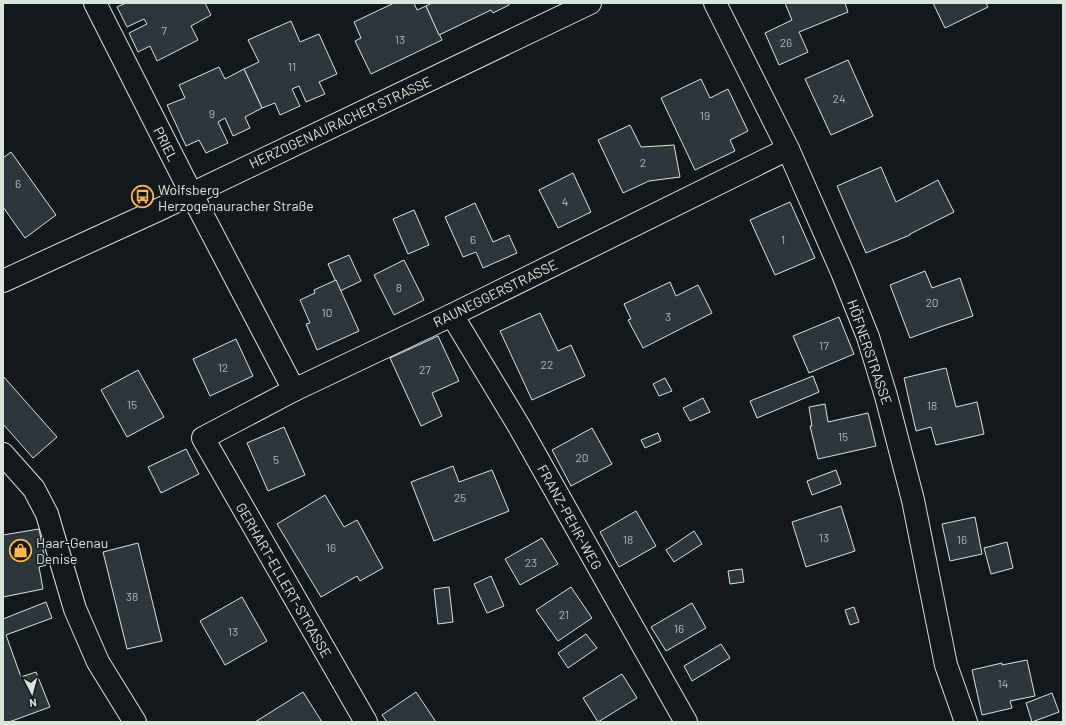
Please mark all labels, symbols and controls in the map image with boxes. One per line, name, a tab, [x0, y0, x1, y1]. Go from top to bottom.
house number: 7	[161, 23, 167, 37]
house number: 13	[395, 32, 405, 46]
house number: 26	[780, 35, 792, 49]
house number: 11	[288, 59, 296, 73]
street label: HERZOGENAURACHER STRASSE	[246, 72, 434, 172]
house number: 24	[832, 91, 846, 105]
house number: 9	[209, 106, 215, 120]
house number: 19	[700, 108, 710, 122]
street label: PRIEL	[150, 124, 182, 164]
house number: 2	[640, 155, 646, 169]
house number: 6	[15, 176, 21, 190]
place label: Wolfsberg Herzogenauracher Straße	[158, 181, 314, 214]
bus stop icon: Wolfsberg Herzogenauracher Straße	[130, 184, 156, 210]
house number: 4	[562, 194, 568, 208]
house number: 6	[470, 232, 476, 246]
house number: 1	[781, 232, 785, 246]
street label: RAUNEGGERSTRASSE	[430, 255, 560, 331]
house number: 8	[396, 280, 402, 294]
house number: 20	[925, 295, 939, 309]
street label: HÖFNERSTRASSE	[844, 297, 896, 407]
house number: 10	[322, 305, 332, 319]
house number: 3	[665, 309, 671, 323]
house number: 17	[819, 338, 829, 352]
house number: 22	[541, 357, 553, 371]
house number: 12	[218, 360, 228, 374]
house number: 27	[419, 362, 431, 376]
house number: 15	[127, 397, 137, 411]
house number: 18	[927, 398, 937, 412]
house number: 15	[838, 429, 848, 443]
house number: 20	[575, 450, 589, 464]
house number: 5	[273, 452, 279, 466]
street label: FRANZ-PEHR-WEG	[534, 462, 606, 572]
house number: 25	[454, 490, 466, 504]
street label: GERHART-ELLERT-STRASSE	[233, 500, 335, 660]
house number: 13	[819, 530, 829, 544]
house number: 18	[623, 532, 633, 546]
house number: 16	[957, 532, 967, 546]
place label: Haar-Genau Denise	[36, 534, 108, 567]
shop icon: Haar-Genau Denise	[8, 537, 34, 563]
house number: 16	[326, 540, 336, 554]
house number: 23	[525, 555, 537, 569]
house number: 38	[126, 589, 138, 603]
house number: 21	[559, 607, 569, 621]
house number: 16	[674, 621, 684, 635]
house number: 13	[228, 624, 238, 638]
north arrow	[12, 673, 52, 713]
house number: 14	[998, 676, 1008, 690]
text: N	[29, 697, 37, 710]

